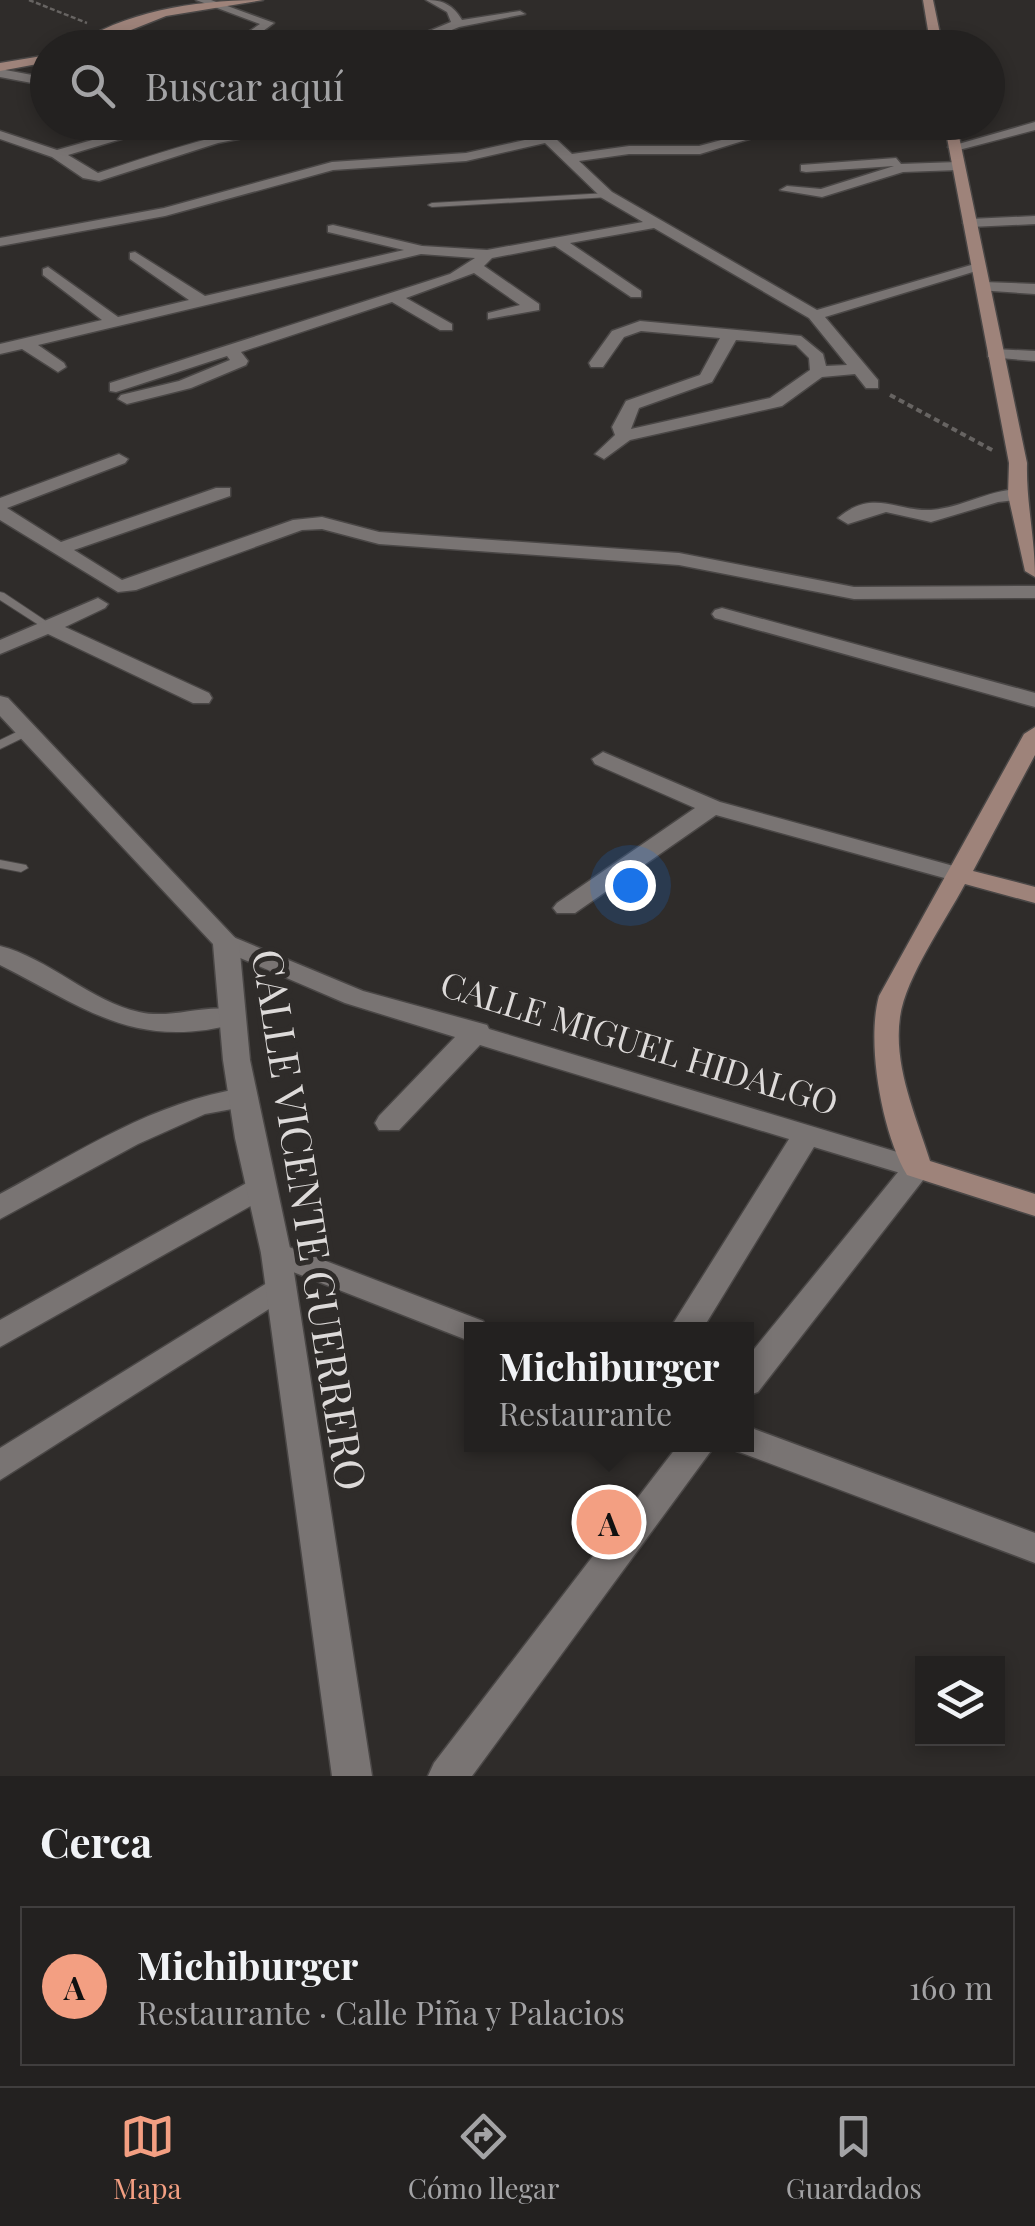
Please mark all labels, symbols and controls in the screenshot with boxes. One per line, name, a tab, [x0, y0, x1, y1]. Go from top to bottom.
search box	[30, 30, 1005, 140]
icon: search	[65, 58, 120, 113]
text: Buscar aquí	[145, 60, 344, 111]
your location	[605, 860, 656, 911]
street label: CALLE VICENTE GUERRERO	[241, 945, 381, 1494]
street label: CALLE MIGUEL HIDALGO	[435, 959, 844, 1124]
popup	[464, 1322, 754, 1452]
text: Michiburger	[498, 1340, 720, 1391]
text: Restaurante	[498, 1391, 672, 1434]
pin: A	[576, 1484, 642, 1560]
map controls	[915, 1656, 1005, 1746]
button: layers	[915, 1656, 1005, 1746]
text: Cerca	[40, 1813, 152, 1869]
text: Michiburger	[137, 1939, 358, 1990]
text: A	[64, 1965, 85, 2008]
text: 160 m	[909, 1965, 993, 2008]
text: Restaurante · Calle Piña y Palacios	[137, 1990, 625, 2033]
tab: Mapa	[113, 2109, 182, 2206]
tab: Cómo llegar	[408, 2109, 560, 2206]
tab: Guardados	[786, 2109, 922, 2206]

